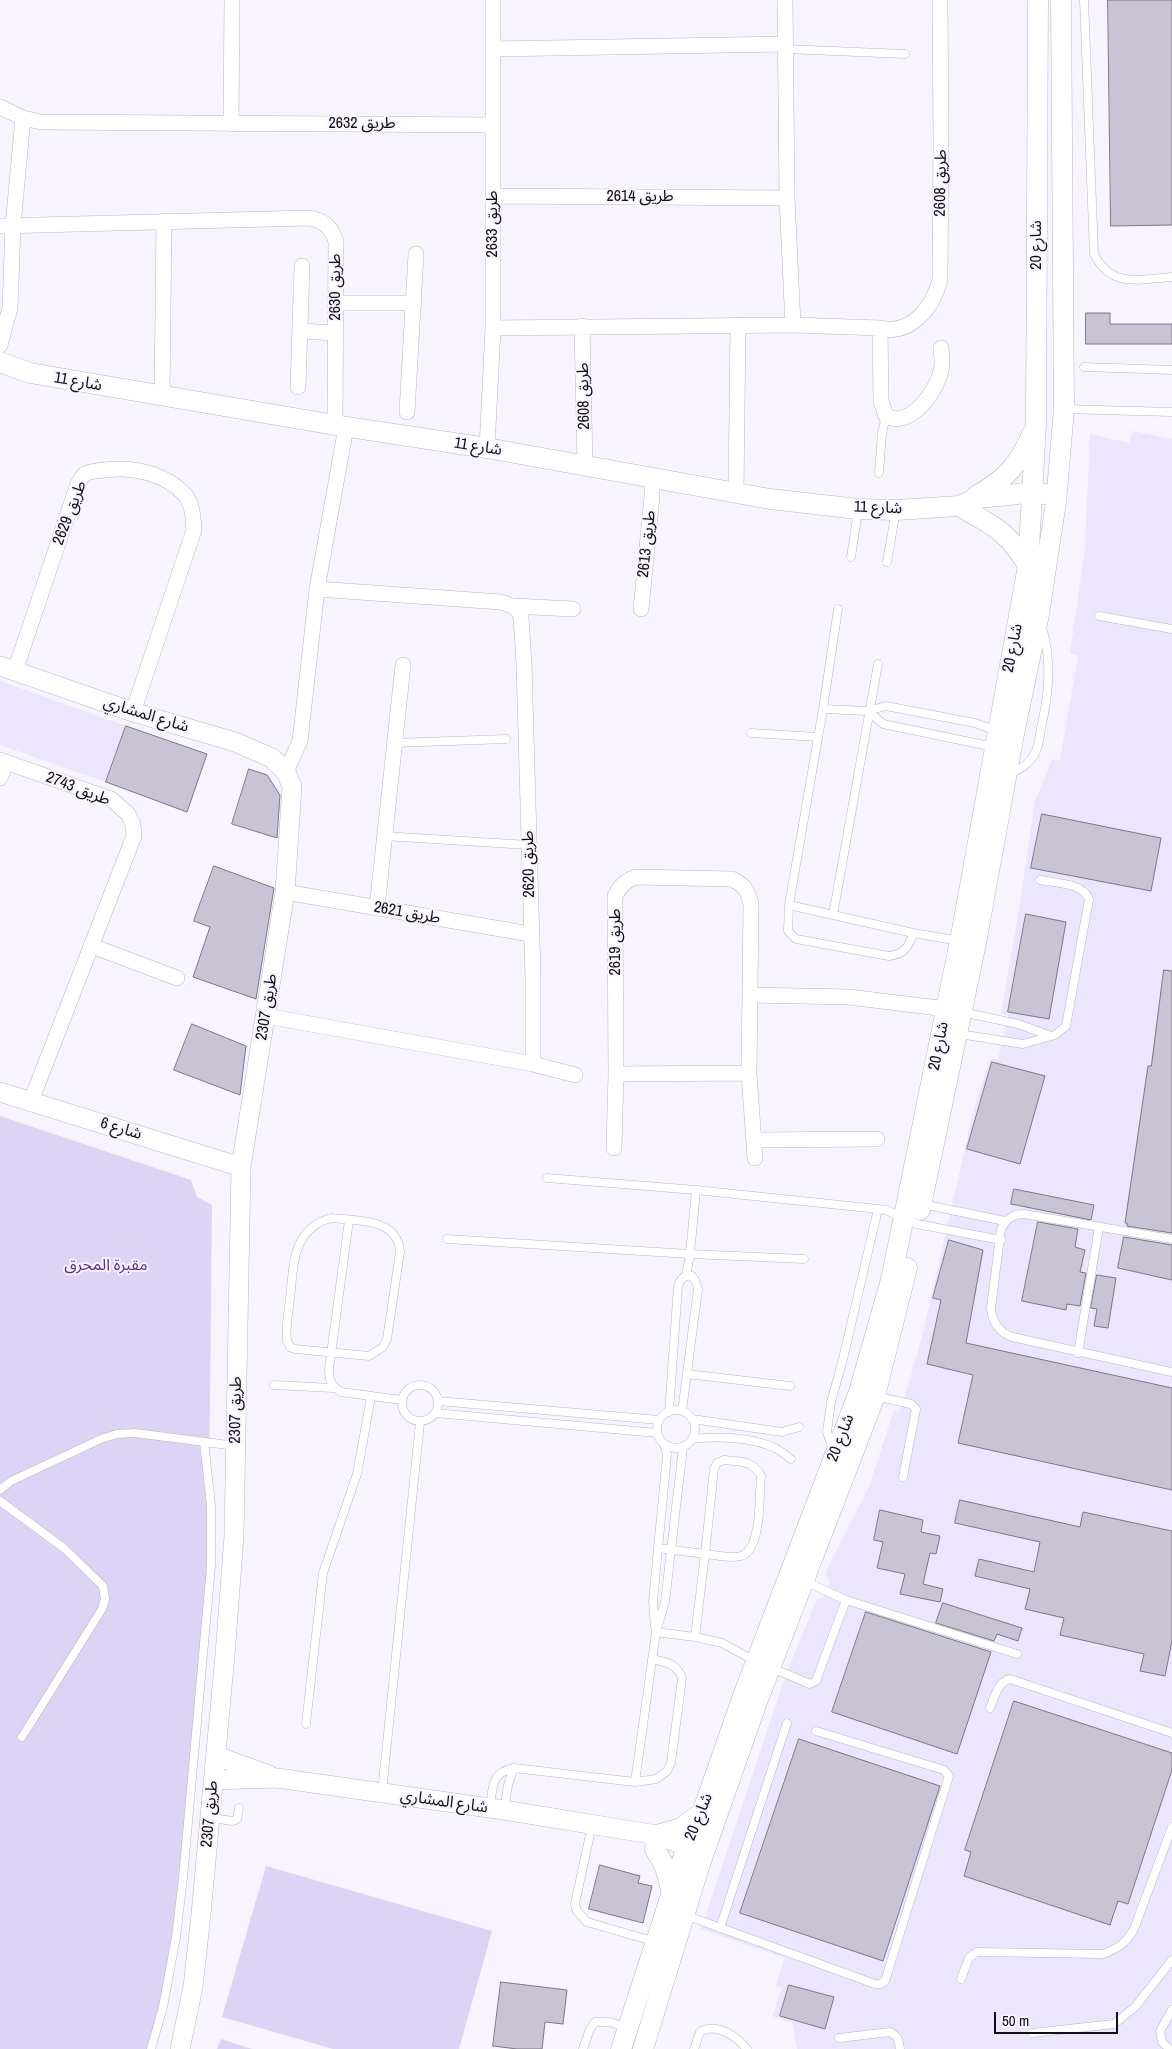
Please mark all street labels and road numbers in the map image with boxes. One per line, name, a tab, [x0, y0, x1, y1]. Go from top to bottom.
street label: طريق 2632	[328, 114, 396, 134]
street label: طريق 2608	[931, 149, 951, 217]
street label: طريق 2614	[606, 187, 674, 207]
street label: طريق 2633	[483, 190, 503, 258]
street label: شارع 20	[1027, 220, 1047, 270]
street label: طريق 2630	[326, 253, 346, 321]
street label: طريق 2608	[574, 362, 594, 430]
street label: شارع 11	[52, 368, 104, 396]
street label: شارع 11	[453, 434, 503, 460]
street label: طريق 2629	[49, 478, 91, 548]
street label: شارع 11	[853, 498, 903, 518]
street label: طريق 2613	[634, 510, 660, 578]
street label: شارع 20	[999, 622, 1027, 674]
street label: شارع المشاري	[101, 693, 191, 737]
street label: طريق 2743	[43, 768, 113, 810]
street label: طريق 2620	[519, 830, 539, 898]
street label: طريق 2621	[372, 898, 442, 928]
street label: طريق 2619	[606, 908, 626, 976]
street label: طريق 2307	[252, 972, 282, 1042]
street label: شارع 20	[925, 1020, 953, 1072]
street label: شارع 6	[98, 1114, 144, 1144]
street label: طريق 2307	[226, 1376, 246, 1444]
street label: شارع 20	[823, 1411, 859, 1465]
street label: طريق 2307	[198, 1780, 222, 1848]
street label: شارع المشاري	[399, 1786, 489, 1818]
street label: شارع 20	[681, 1790, 717, 1844]

